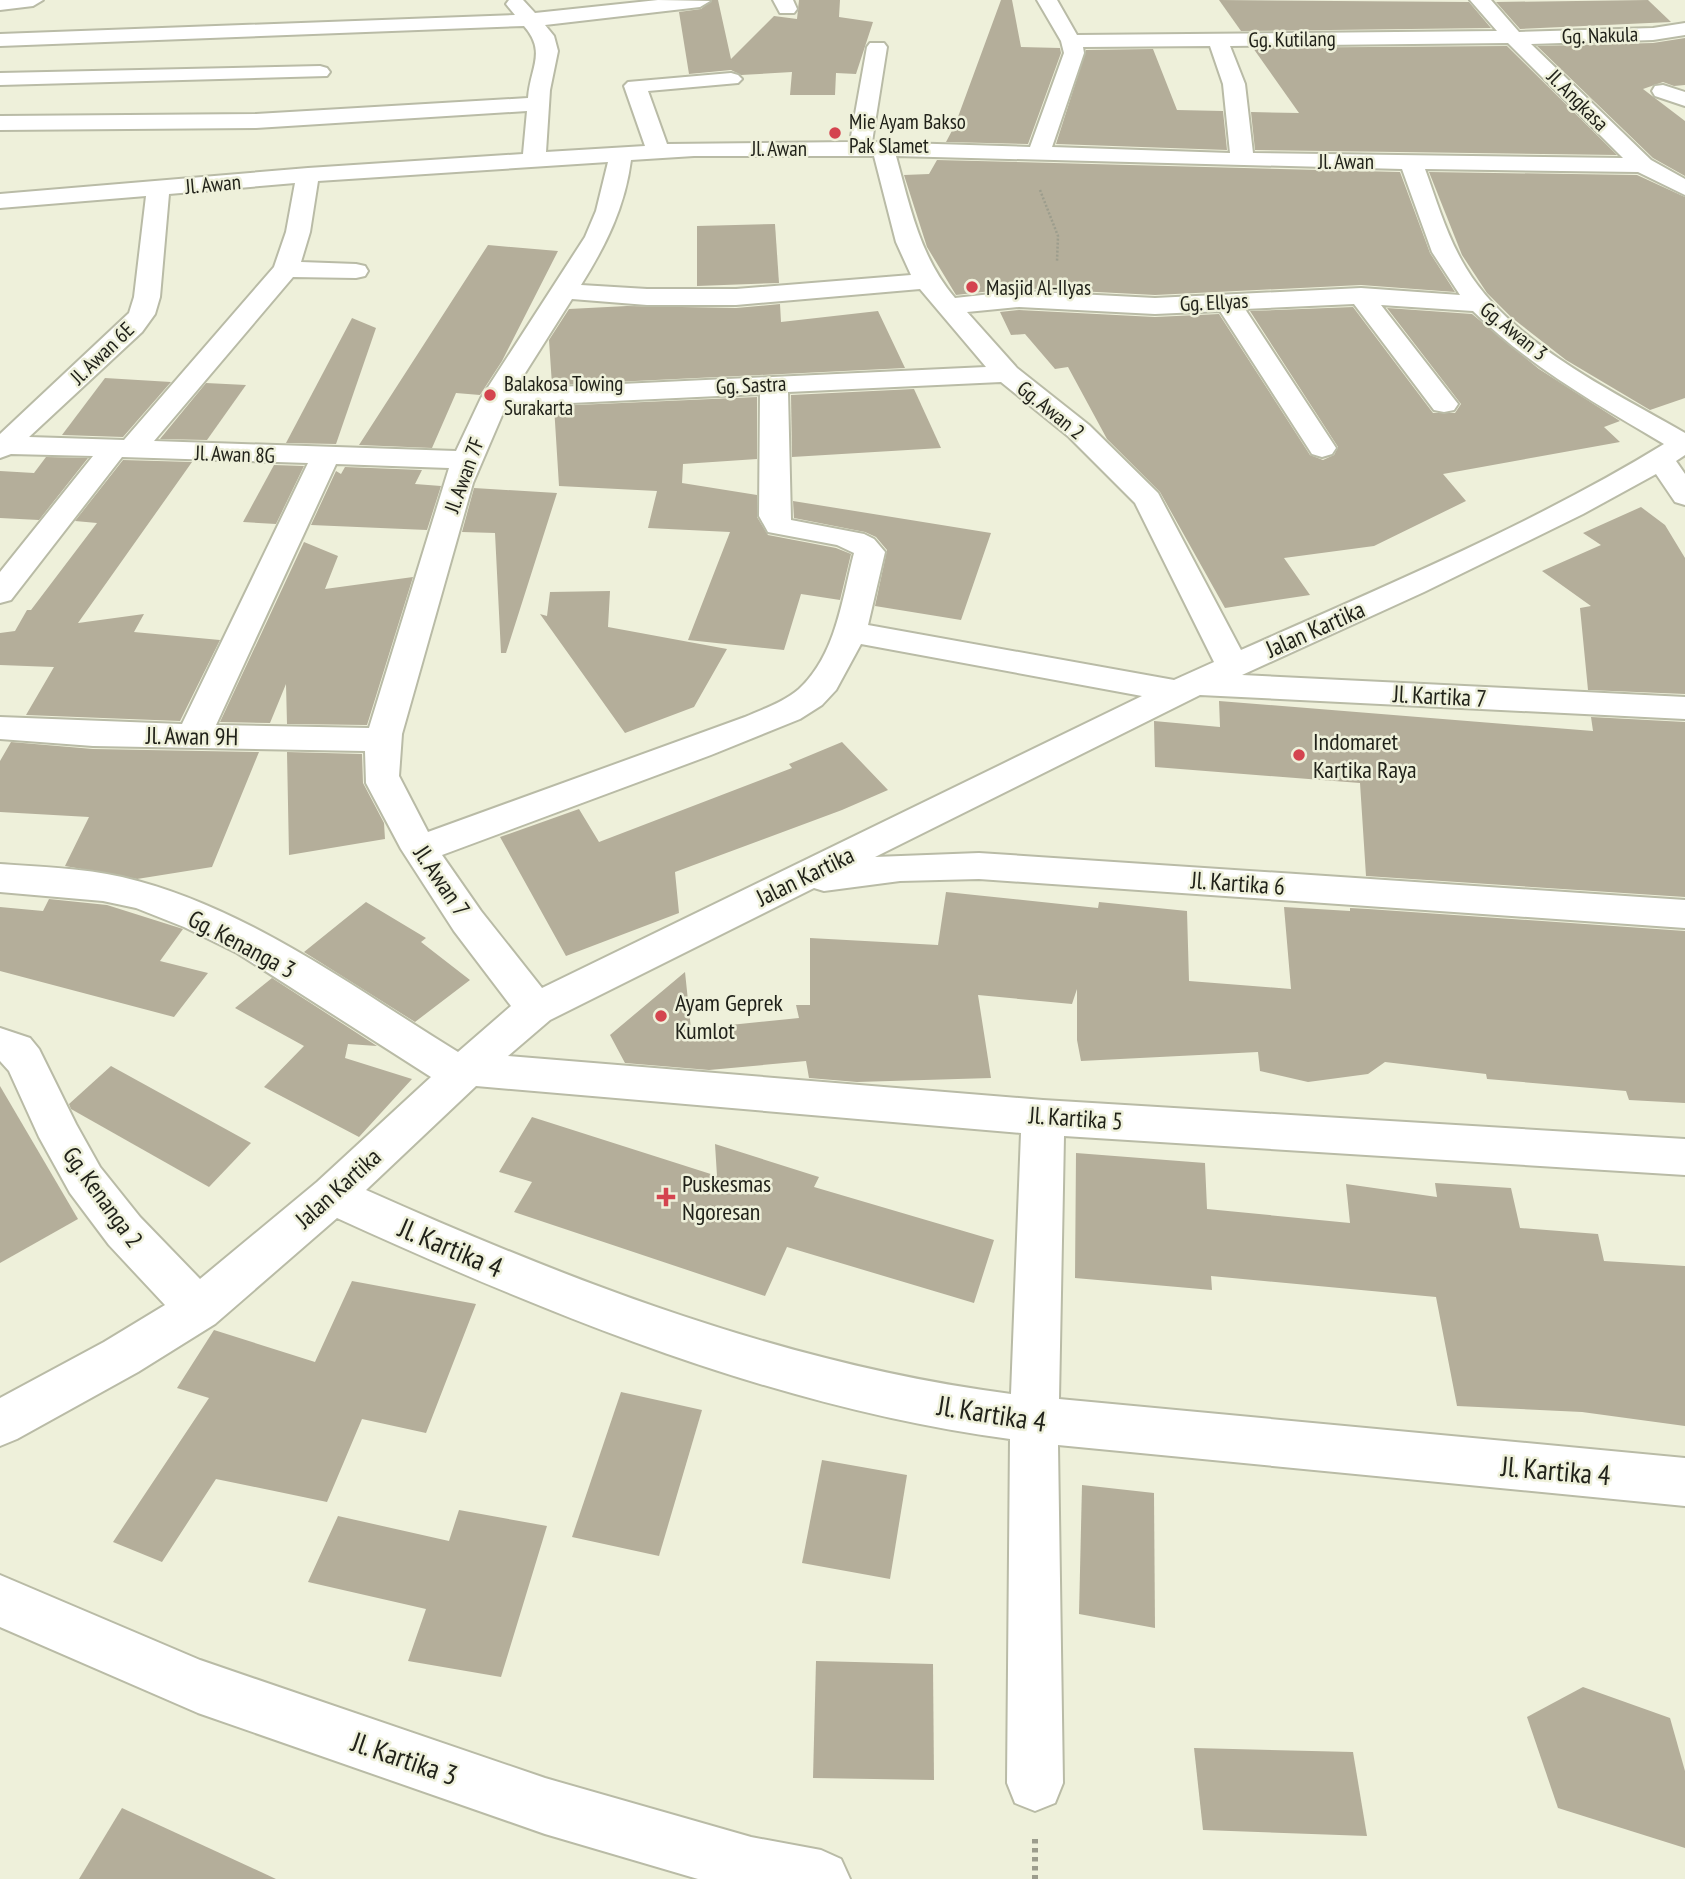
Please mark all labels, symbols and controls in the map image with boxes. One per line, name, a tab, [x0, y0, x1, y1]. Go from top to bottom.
street label: Gg. Nakula	[1561, 20, 1639, 50]
street label: Gg. Kutilang	[1248, 25, 1336, 53]
street label: Jl. Angkasa	[1541, 63, 1615, 137]
place label: Mie Ayam Bakso Pak Slamet	[849, 108, 966, 159]
marker: Mie Ayam Bakso Pak Slamet	[827, 125, 843, 141]
street label: Jl. Awan	[750, 135, 807, 162]
street label: Jl. Awan	[1317, 148, 1374, 175]
street label: Jl. Awan	[183, 168, 242, 200]
place label: Masjid Al-Ilyas	[986, 274, 1091, 301]
marker: Masjid Al-Ilyas	[964, 279, 980, 295]
street label: Gg. Ellyas	[1179, 287, 1249, 317]
street label: Gg. Awan 3	[1475, 296, 1553, 366]
street label: Jl. Awan 6E	[64, 316, 140, 391]
place label: Balakosa Towing Surakarta	[504, 370, 623, 421]
street label: Gg. Sastra	[715, 370, 787, 400]
street label: Gg. Awan 2	[1012, 375, 1090, 445]
marker: Balakosa Towing Surakarta	[482, 387, 498, 403]
street label: Jl. Awan 7F	[438, 434, 490, 517]
street label: Jl. Awan 8G	[194, 439, 275, 469]
street label: Jalan Kartika	[1260, 593, 1369, 665]
street label: Jl. Kartika 7	[1391, 678, 1488, 714]
street label: Jl. Awan 9H	[145, 720, 238, 752]
place label: Indomaret Kartika Raya	[1313, 726, 1417, 785]
marker: Indomaret Kartika Raya	[1291, 747, 1307, 763]
street label: Jl. Awan 7	[406, 839, 477, 923]
street label: Jalan Kartika	[750, 839, 859, 913]
street label: Jl. Kartika 6	[1189, 864, 1286, 902]
street label: Gg. Kenanga 3	[183, 903, 301, 985]
place label: Ayam Geprek Kumlot	[675, 987, 784, 1046]
marker: Ayam Geprek Kumlot	[653, 1008, 669, 1024]
street label: Jl. Kartika 5	[1027, 1099, 1124, 1137]
street label: Gg. Kenanga 2	[56, 1140, 150, 1254]
street label: Jalan Kartika	[288, 1141, 387, 1235]
place label: Puskesmas Ngoresan	[682, 1168, 771, 1227]
marker: Puskesmas Ngoresan	[656, 1187, 676, 1207]
street label: Jl. Kartika 4	[392, 1208, 509, 1286]
street label: Jl. Kartika 4	[934, 1386, 1049, 1440]
street label: Jl. Kartika 4	[1499, 1447, 1613, 1493]
street label: Jl. Kartika 3	[346, 1722, 463, 1793]

